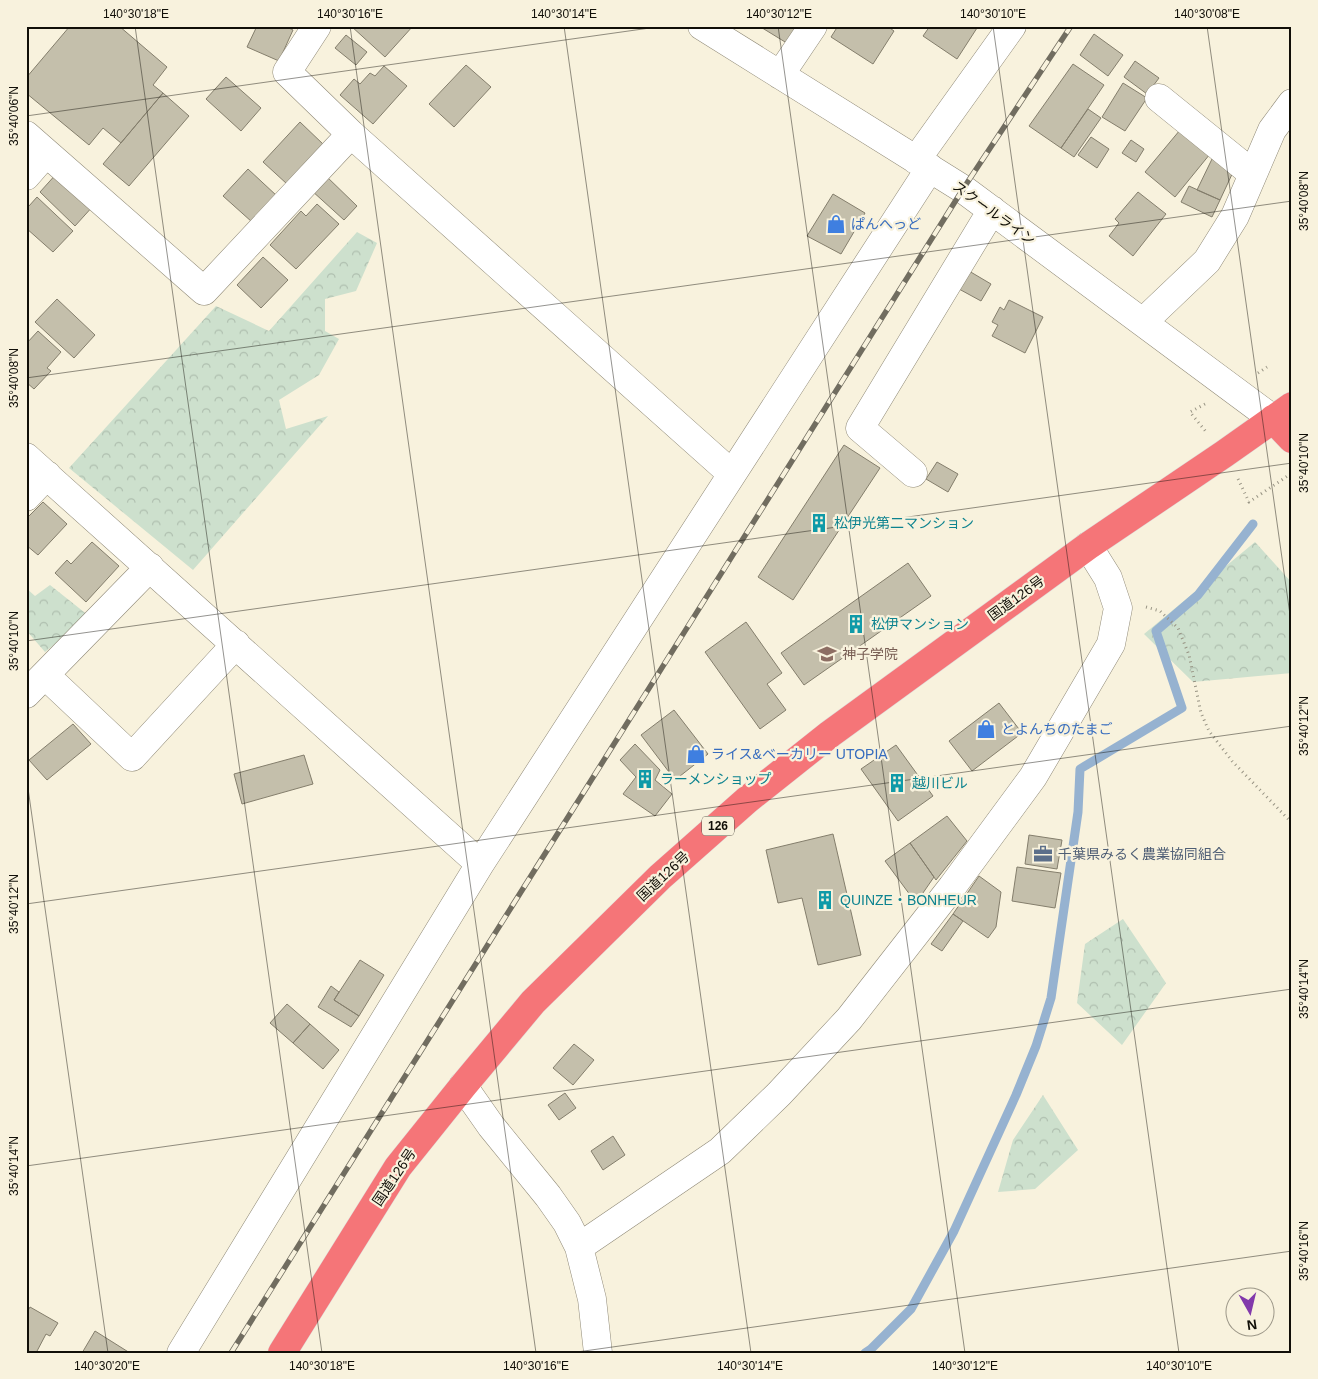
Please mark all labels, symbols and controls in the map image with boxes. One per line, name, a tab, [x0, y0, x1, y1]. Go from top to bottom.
text: 140°30'18"E	[103, 7, 169, 21]
text: 140°30'16"E	[317, 7, 383, 21]
text: 140°30'14"E	[531, 7, 597, 21]
text: 140°30'12"E	[746, 7, 812, 21]
text: 140°30'10"E	[960, 7, 1026, 21]
text: 140°30'08"E	[1174, 7, 1240, 21]
text: 35°40'06"N	[7, 86, 21, 146]
text: 35°40'08"N	[1297, 171, 1311, 231]
street label: スクールライン	[950, 178, 1038, 248]
shop icon: ぱんへっど	[825, 213, 847, 235]
place label: ぱんへっど	[851, 216, 921, 232]
text: 35°40'08"N	[7, 348, 21, 408]
text: 35°40'10"N	[1297, 433, 1311, 493]
building icon: 松伊光第二マンション	[808, 512, 830, 534]
place label: 松伊光第二マンション	[834, 515, 974, 531]
street label: 国道126号	[985, 572, 1047, 624]
text: 35°40'10"N	[7, 611, 21, 671]
building icon: 松伊マンション	[845, 613, 867, 635]
place label: 松伊マンション	[871, 616, 969, 632]
school or university icon: 神子学院	[816, 643, 838, 665]
place label: 神子学院	[842, 646, 898, 662]
text: 35°40'12"N	[1297, 696, 1311, 756]
shop icon: とよんちのたまご	[975, 718, 997, 740]
place label: とよんちのたまご	[1001, 721, 1113, 737]
shop icon: ライス&ベーカリー UTOPIA	[685, 743, 707, 765]
place label: ライス&ベーカリー UTOPIA	[711, 746, 888, 762]
building icon: ラーメンショップ	[634, 768, 656, 790]
place label: ラーメンショップ	[660, 771, 771, 787]
building icon: 越川ビル	[886, 772, 908, 794]
place label: 越川ビル	[912, 775, 968, 791]
road number: 126	[702, 816, 734, 836]
office icon: 千葉県みるく農業協同組合	[1032, 843, 1054, 865]
place label: 千葉県みるく農業協同組合	[1058, 846, 1226, 862]
street label: 国道126号	[634, 848, 692, 904]
text: 35°40'12"N	[7, 874, 21, 934]
building icon: QUINZE・BONHEUR	[814, 889, 836, 911]
place label: QUINZE・BONHEUR	[840, 892, 977, 908]
text: 35°40'14"N	[1297, 959, 1311, 1019]
text: 35°40'14"N	[7, 1136, 21, 1196]
street label: 国道126号	[369, 1145, 419, 1209]
text: 35°40'16"N	[1297, 1221, 1311, 1281]
north arrow	[1226, 1286, 1276, 1336]
text: N	[1246, 1316, 1258, 1334]
text: 140°30'20"E	[74, 1359, 140, 1373]
text: 140°30'18"E	[289, 1359, 355, 1373]
text: 140°30'16"E	[503, 1359, 569, 1373]
text: 140°30'14"E	[717, 1359, 783, 1373]
text: 140°30'12"E	[932, 1359, 998, 1373]
text: 140°30'10"E	[1146, 1359, 1212, 1373]

